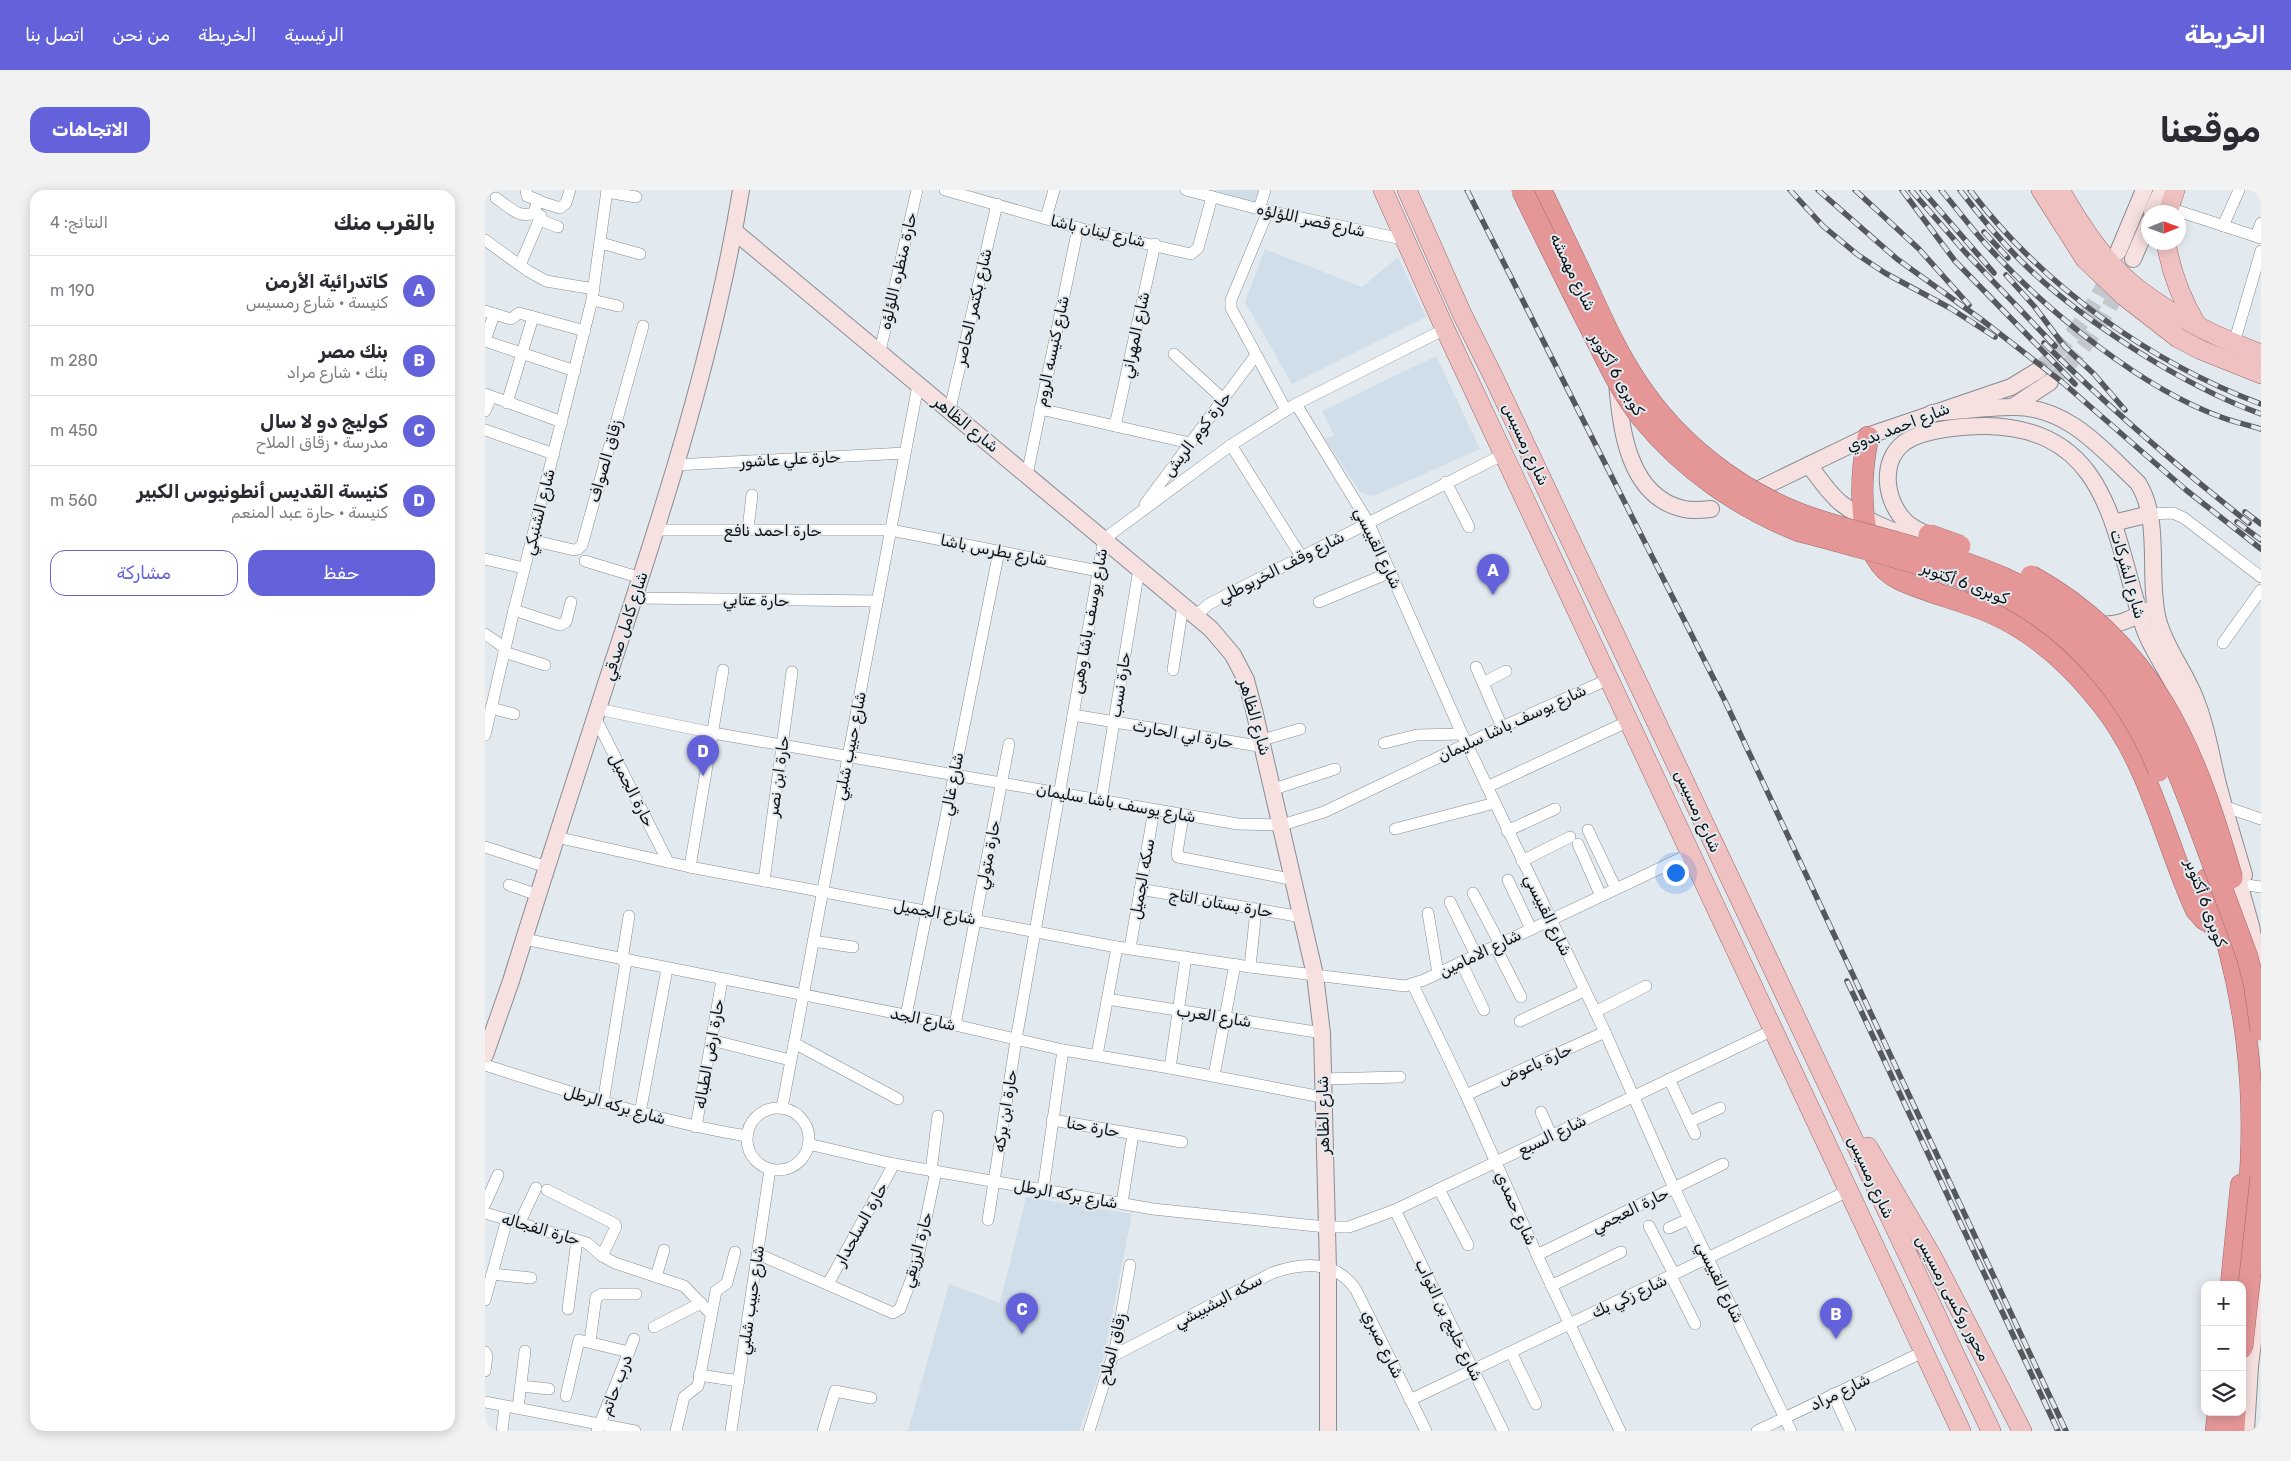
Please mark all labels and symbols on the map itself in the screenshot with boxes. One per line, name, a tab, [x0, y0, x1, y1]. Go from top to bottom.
street label: شارع قصر اللؤلؤه	[1254, 199, 1367, 243]
north arrow	[2141, 205, 2186, 250]
street label: حارة منظره اللؤلؤه	[875, 210, 922, 332]
street label: شارع لينان باشا	[1048, 211, 1148, 253]
street label: شارع مهمشه	[1544, 230, 1600, 315]
street label: شارع بكتمر الحاصر	[950, 247, 998, 369]
street label: شارع المهراني	[1117, 290, 1156, 381]
street label: شارع كنيسه الروم	[1031, 294, 1075, 408]
street label: كوبرى 6 أكتوبر	[1584, 328, 1649, 420]
street label: حارة كوم الريش	[1159, 388, 1236, 481]
street label: شارع الظاهر	[927, 391, 1003, 458]
street label: شارع احمد بدوي	[1844, 399, 1953, 457]
street label: شارع رمسيس	[1497, 400, 1553, 489]
street label: زقاق الصواف	[584, 417, 627, 505]
street label: حارة علي عاشور	[738, 447, 841, 474]
street label: شارع الشنبكي	[519, 467, 562, 558]
street label: شارع القبيسي	[1347, 504, 1406, 593]
street label: حارة احمد نافع	[724, 521, 822, 542]
street label: شارع وقف الخربوطلي	[1215, 527, 1349, 610]
street label: شارع الشركات	[2104, 527, 2150, 621]
street label: شارع بطرس باشا	[938, 530, 1049, 572]
street label: شارع يوسف باشا وهبى	[1067, 547, 1113, 696]
pin: A	[1477, 554, 1509, 595]
street label: كوبرى 6 أكتوبر	[1917, 557, 2012, 610]
street label: شارع كامل صدقي	[598, 569, 654, 684]
street label: حارة عتابي	[723, 590, 789, 613]
street label: حارة نسب	[1105, 651, 1136, 719]
street label: شارع الظاهر	[1233, 675, 1275, 758]
street label: شارع يوسف باشا سليمان	[1435, 680, 1590, 768]
street label: شارع حبيب شلبي	[830, 690, 873, 803]
street label: حارة ابي الحارث	[1131, 716, 1235, 755]
street label: حارة ابن نصر	[763, 734, 794, 819]
pin: D	[687, 735, 719, 776]
street label: حارة الجميل	[604, 750, 659, 831]
street label: شارع غالي	[937, 751, 970, 818]
street label: شارع رمسيس	[1669, 767, 1725, 856]
street label: شارع يوسف باشا سليمان	[1034, 780, 1197, 828]
street label: حارة متولي	[972, 819, 1007, 892]
street label: سكه الجميل	[1126, 837, 1158, 921]
street label: كوبرى 6 أكتوبر	[2180, 855, 2231, 951]
your location	[1663, 860, 1689, 886]
street label: شارع القبيسي	[1517, 871, 1576, 960]
street label: حارة بستان التاج	[1167, 885, 1274, 923]
street label: شارع الجميل	[892, 895, 978, 931]
street label: شارع الامامين	[1436, 925, 1525, 983]
street label: حارة ارض الطباله	[690, 998, 729, 1110]
street label: شارع العرب	[1175, 1001, 1253, 1033]
street label: شارع الجد	[888, 1003, 957, 1037]
street label: حارة باعوض	[1495, 1039, 1575, 1090]
street label: حارة ابن بركه	[989, 1068, 1022, 1154]
street label: شارع الظاهر	[1313, 1075, 1335, 1156]
street label: شارع بركه الرطل	[561, 1081, 668, 1131]
street label: شارع السبع	[1515, 1110, 1590, 1161]
street label: حارة حنا	[1065, 1113, 1121, 1142]
street label: شارع رمسيس	[1842, 1133, 1898, 1222]
street label: شارع حمدي	[1489, 1168, 1541, 1249]
street label: شارع بركه الرطل	[1012, 1176, 1119, 1214]
street label: حارة السلحدار	[830, 1179, 893, 1270]
street label: حارة العجمي	[1588, 1183, 1673, 1240]
street label: حارة الفجاله	[499, 1209, 582, 1250]
street label: حارة الرزيقي	[898, 1210, 939, 1291]
street label: محور روكسى رمسيس	[1911, 1232, 1994, 1365]
street label: شارع القبيسي	[1689, 1238, 1748, 1327]
street label: شارع حبيب شلبي	[734, 1244, 771, 1356]
street label: شارع خليج بن التواب	[1409, 1256, 1487, 1385]
street label: سكه البشبيشي	[1171, 1270, 1267, 1335]
street label: شارع زكي بك	[1588, 1270, 1671, 1325]
pin: C	[1006, 1293, 1038, 1334]
pin: B	[1820, 1298, 1852, 1339]
street label: شارع صبري	[1356, 1307, 1408, 1382]
street label: زقاق الملاح	[1094, 1311, 1132, 1388]
street label: درب حاتم	[596, 1352, 637, 1418]
street label: شارع مراد	[1807, 1369, 1874, 1417]

